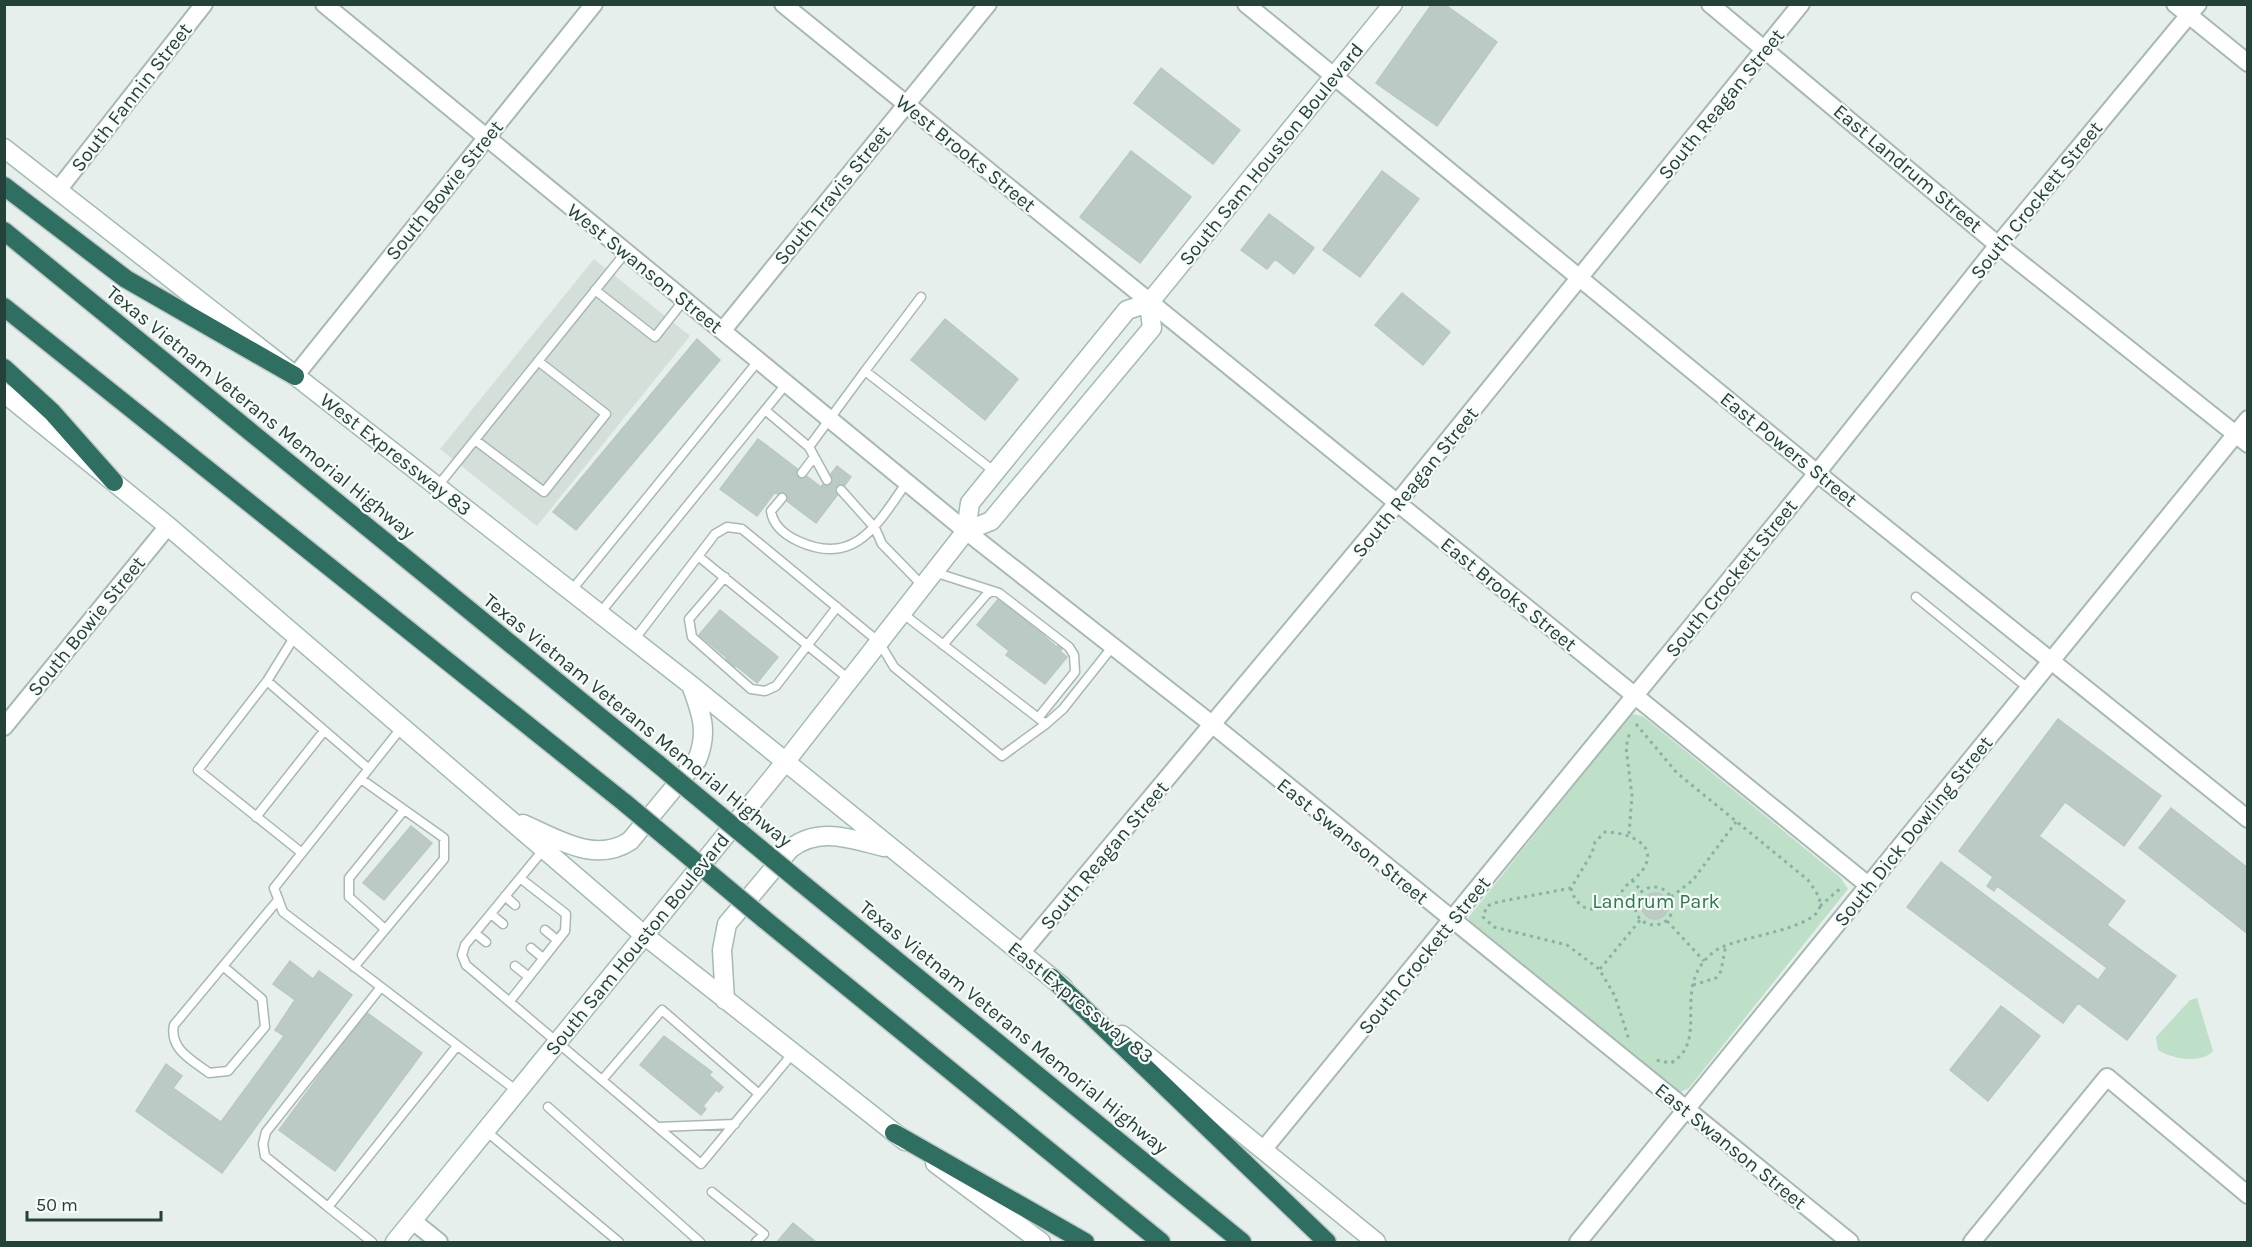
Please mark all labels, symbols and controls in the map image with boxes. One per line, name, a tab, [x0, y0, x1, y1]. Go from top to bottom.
street label: South Fannin Street	[66, 18, 197, 176]
street label: South Reagan Street	[1654, 24, 1789, 184]
street label: South Sam Houston Boulevard	[1174, 38, 1368, 270]
street label: West Brooks Street	[891, 90, 1041, 217]
street label: East Landrum Street	[1829, 99, 1987, 238]
street label: South Bowie Street	[381, 115, 508, 265]
street label: South Crockett Street	[1966, 116, 2107, 284]
street label: South Travis Street	[769, 121, 896, 270]
street label: West Swanson Street	[562, 199, 727, 338]
street label: Texas Vietnam Veterans Memorial Highway	[102, 281, 419, 544]
street label: East Powers Street	[1716, 387, 1862, 512]
street label: West Expressway 83	[315, 388, 476, 521]
street label: South Reagan Street	[1348, 402, 1483, 562]
street label: South Crockett Street	[1661, 494, 1802, 662]
street label: East Brooks Street	[1436, 533, 1582, 656]
street label: South Bowie Street	[23, 551, 150, 701]
street label: Texas Vietnam Veterans Memorial Highway	[479, 589, 796, 852]
street label: South Dick Dowling Street	[1830, 731, 1998, 931]
street label: East Swanson Street	[1272, 773, 1433, 910]
street label: South Reagan Street	[1035, 776, 1174, 934]
street label: South Sam Houston Boulevard	[540, 828, 734, 1060]
street label: South Crockett Street	[1354, 871, 1495, 1039]
park label: Landrum Park	[1592, 890, 1720, 913]
street label: Texas Vietnam Veterans Memorial Highway	[855, 896, 1172, 1159]
street label: East Expressway 83	[1003, 937, 1158, 1068]
street label: East Swanson Street	[1650, 1078, 1811, 1215]
scale bar	[27, 1184, 160, 1222]
text: 50 m	[36, 1194, 78, 1216]

